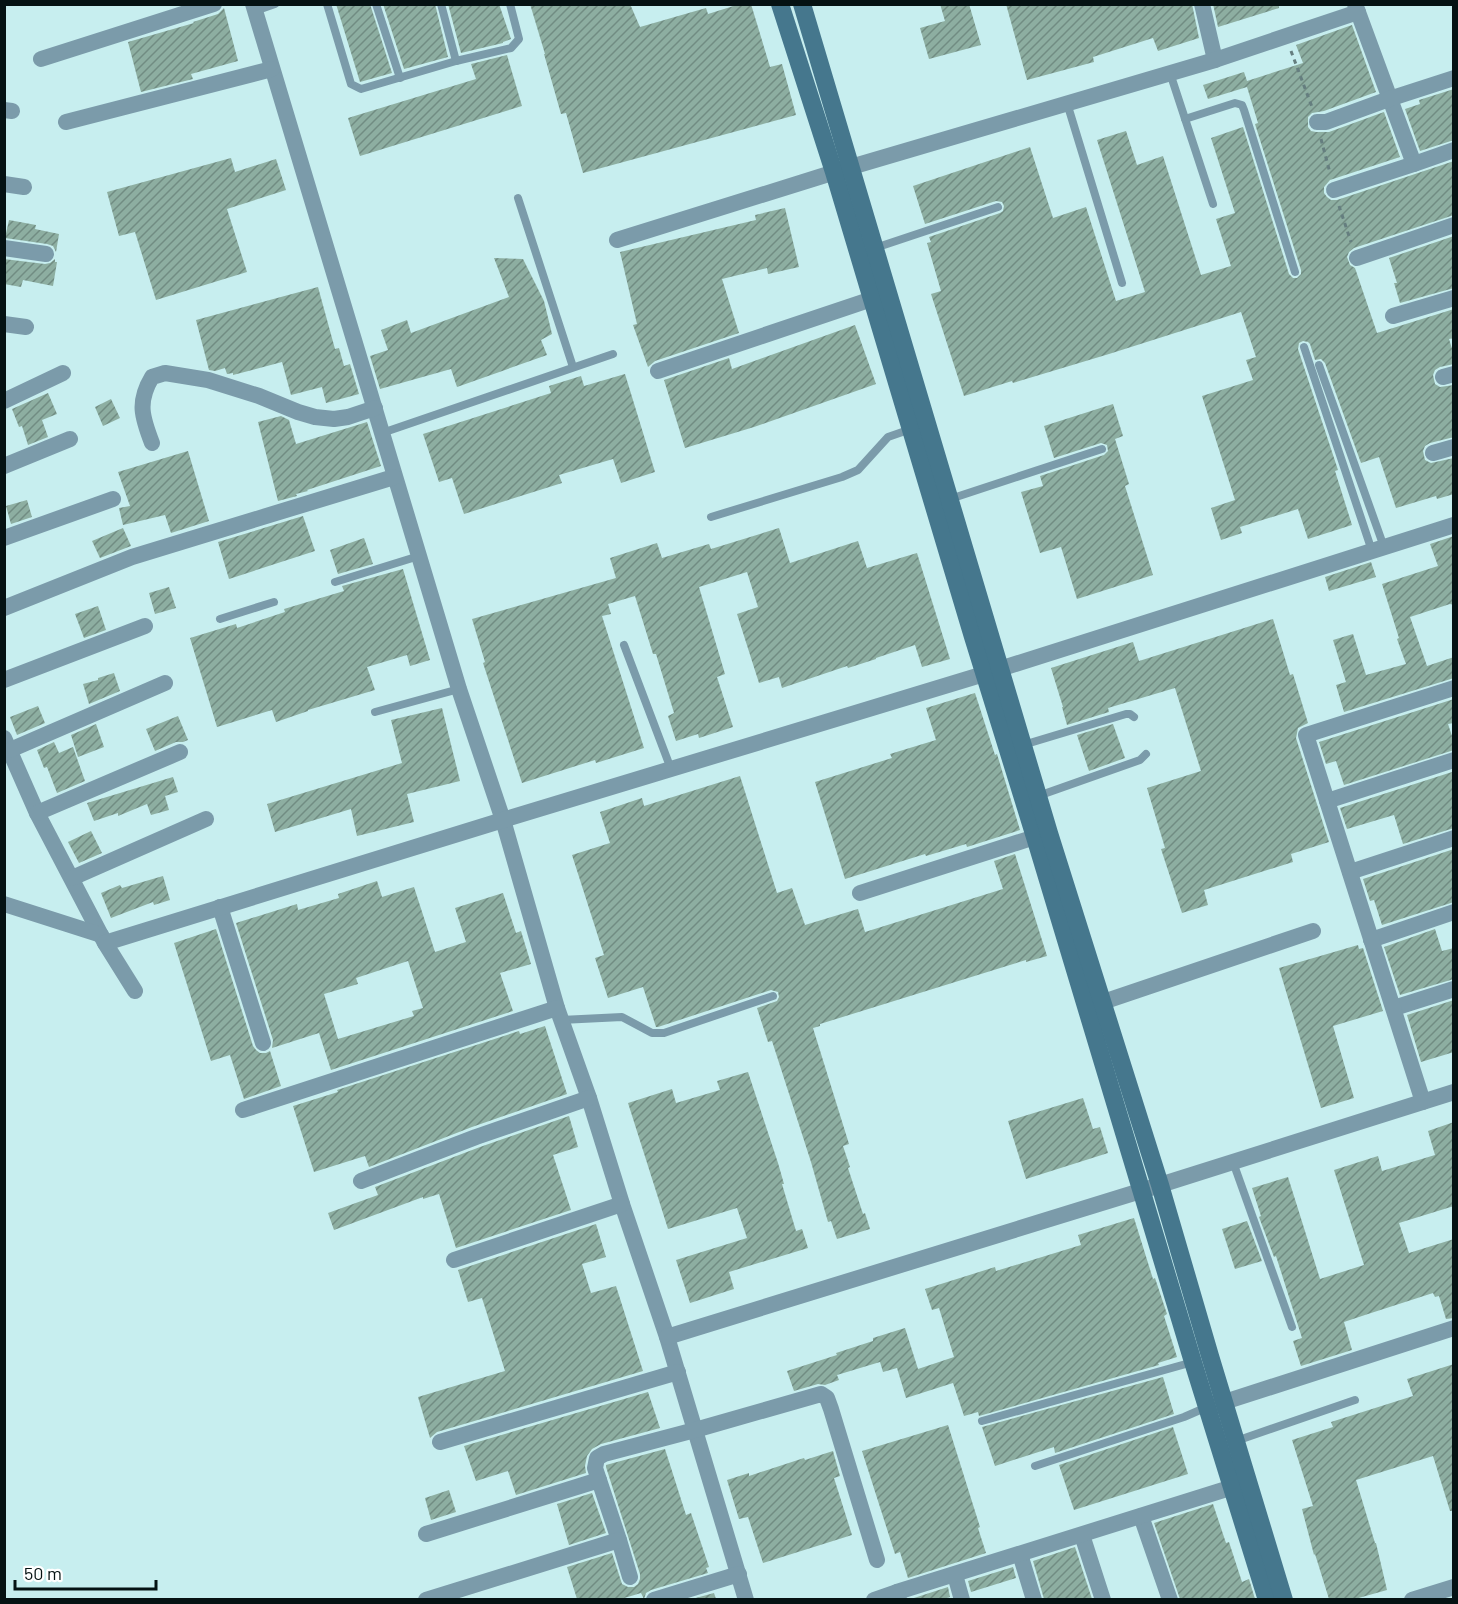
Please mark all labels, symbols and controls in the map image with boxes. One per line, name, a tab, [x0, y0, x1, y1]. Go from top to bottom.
scale bar	[15, 1553, 156, 1591]
text: 50 m	[24, 1562, 62, 1584]

